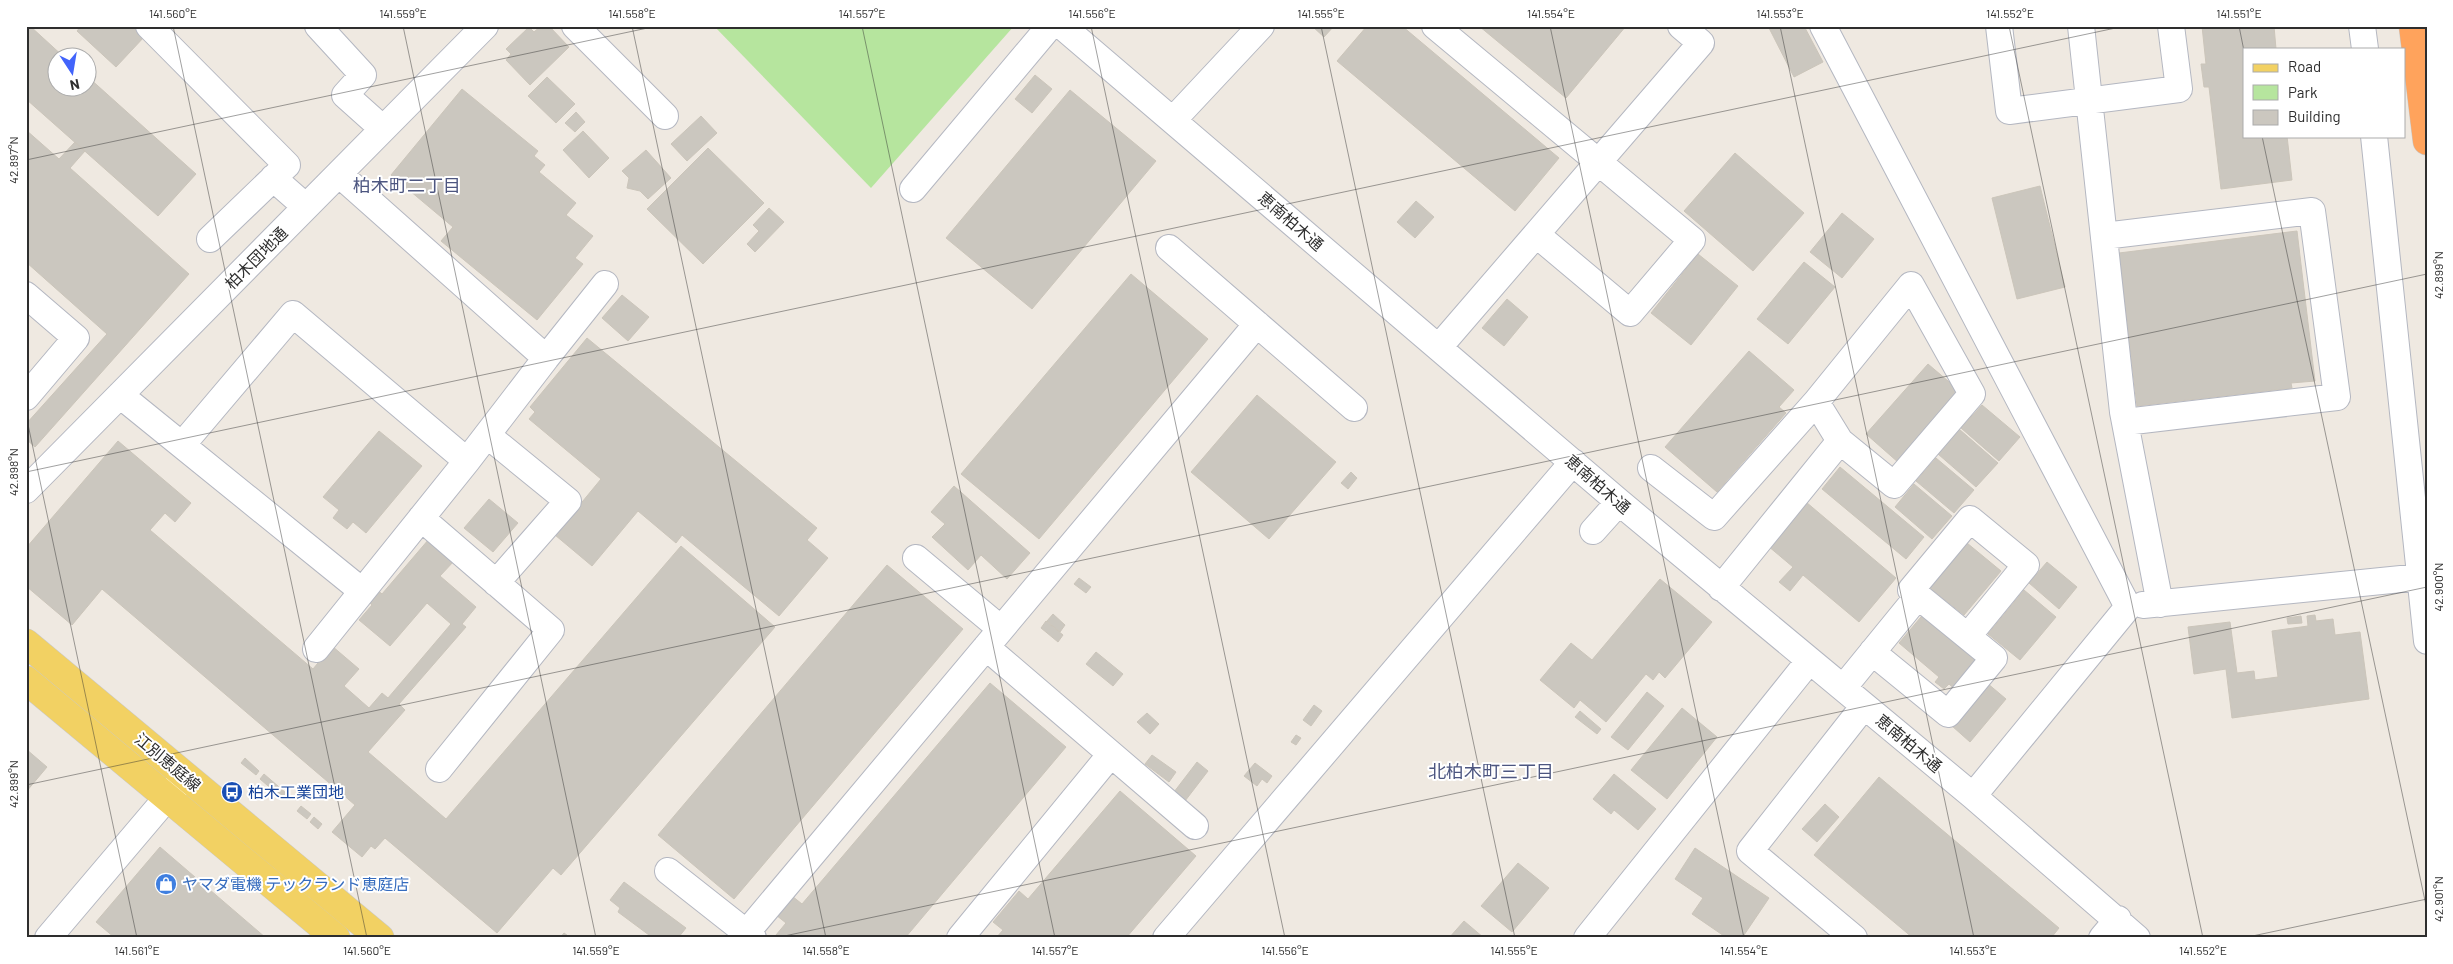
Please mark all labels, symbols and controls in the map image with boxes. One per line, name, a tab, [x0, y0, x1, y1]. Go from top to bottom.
text: 141.560°E	[149, 6, 197, 20]
text: 141.559°E	[379, 6, 427, 20]
text: 141.558°E	[608, 6, 656, 20]
text: 141.557°E	[838, 6, 886, 20]
text: 141.556°E	[1068, 6, 1116, 20]
text: 141.555°E	[1297, 6, 1345, 20]
text: 141.554°E	[1527, 6, 1575, 20]
text: 141.553°E	[1756, 6, 1804, 20]
text: 141.552°E	[1986, 6, 2034, 20]
text: 141.551°E	[2216, 6, 2262, 20]
north arrow	[48, 48, 98, 98]
legend	[2243, 48, 2406, 138]
text: Road	[2288, 57, 2321, 75]
text: N	[68, 76, 81, 94]
text: Park	[2288, 83, 2318, 101]
text: Building	[2288, 107, 2341, 125]
text: 42.897°N	[6, 136, 20, 184]
district label: 柏木町二丁目	[353, 174, 461, 196]
street label: 恵南柏木通	[1255, 187, 1328, 254]
street label: 柏木団地通	[221, 223, 291, 293]
text: 42.899°N	[2431, 251, 2445, 299]
text: 42.898°N	[6, 448, 20, 496]
street label: 恵南柏木通	[1562, 450, 1635, 517]
text: 42.900°N	[2431, 563, 2445, 611]
street label: 恵南柏木通	[1873, 710, 1946, 776]
street label: 江別恵庭線	[132, 729, 205, 795]
text: 42.899°N	[6, 760, 20, 808]
district label: 北柏木町三丁目	[1428, 760, 1554, 782]
bus stop icon: 柏木工業団地	[220, 780, 244, 804]
place label: 柏木工業団地	[248, 782, 344, 801]
shop icon: ヤマダ電機 テックランド恵庭店	[154, 872, 178, 896]
place label: ヤマダ電機 テックランド恵庭店	[182, 874, 409, 893]
text: 42.901°N	[2431, 876, 2445, 922]
text: 141.561°E	[114, 943, 160, 957]
text: 141.560°E	[343, 943, 391, 957]
text: 141.559°E	[572, 943, 620, 957]
text: 141.558°E	[802, 943, 850, 957]
text: 141.557°E	[1031, 943, 1079, 957]
text: 141.556°E	[1261, 943, 1309, 957]
text: 141.555°E	[1490, 943, 1538, 957]
text: 141.554°E	[1720, 943, 1768, 957]
text: 141.553°E	[1949, 943, 1997, 957]
text: 141.552°E	[2179, 943, 2227, 957]

